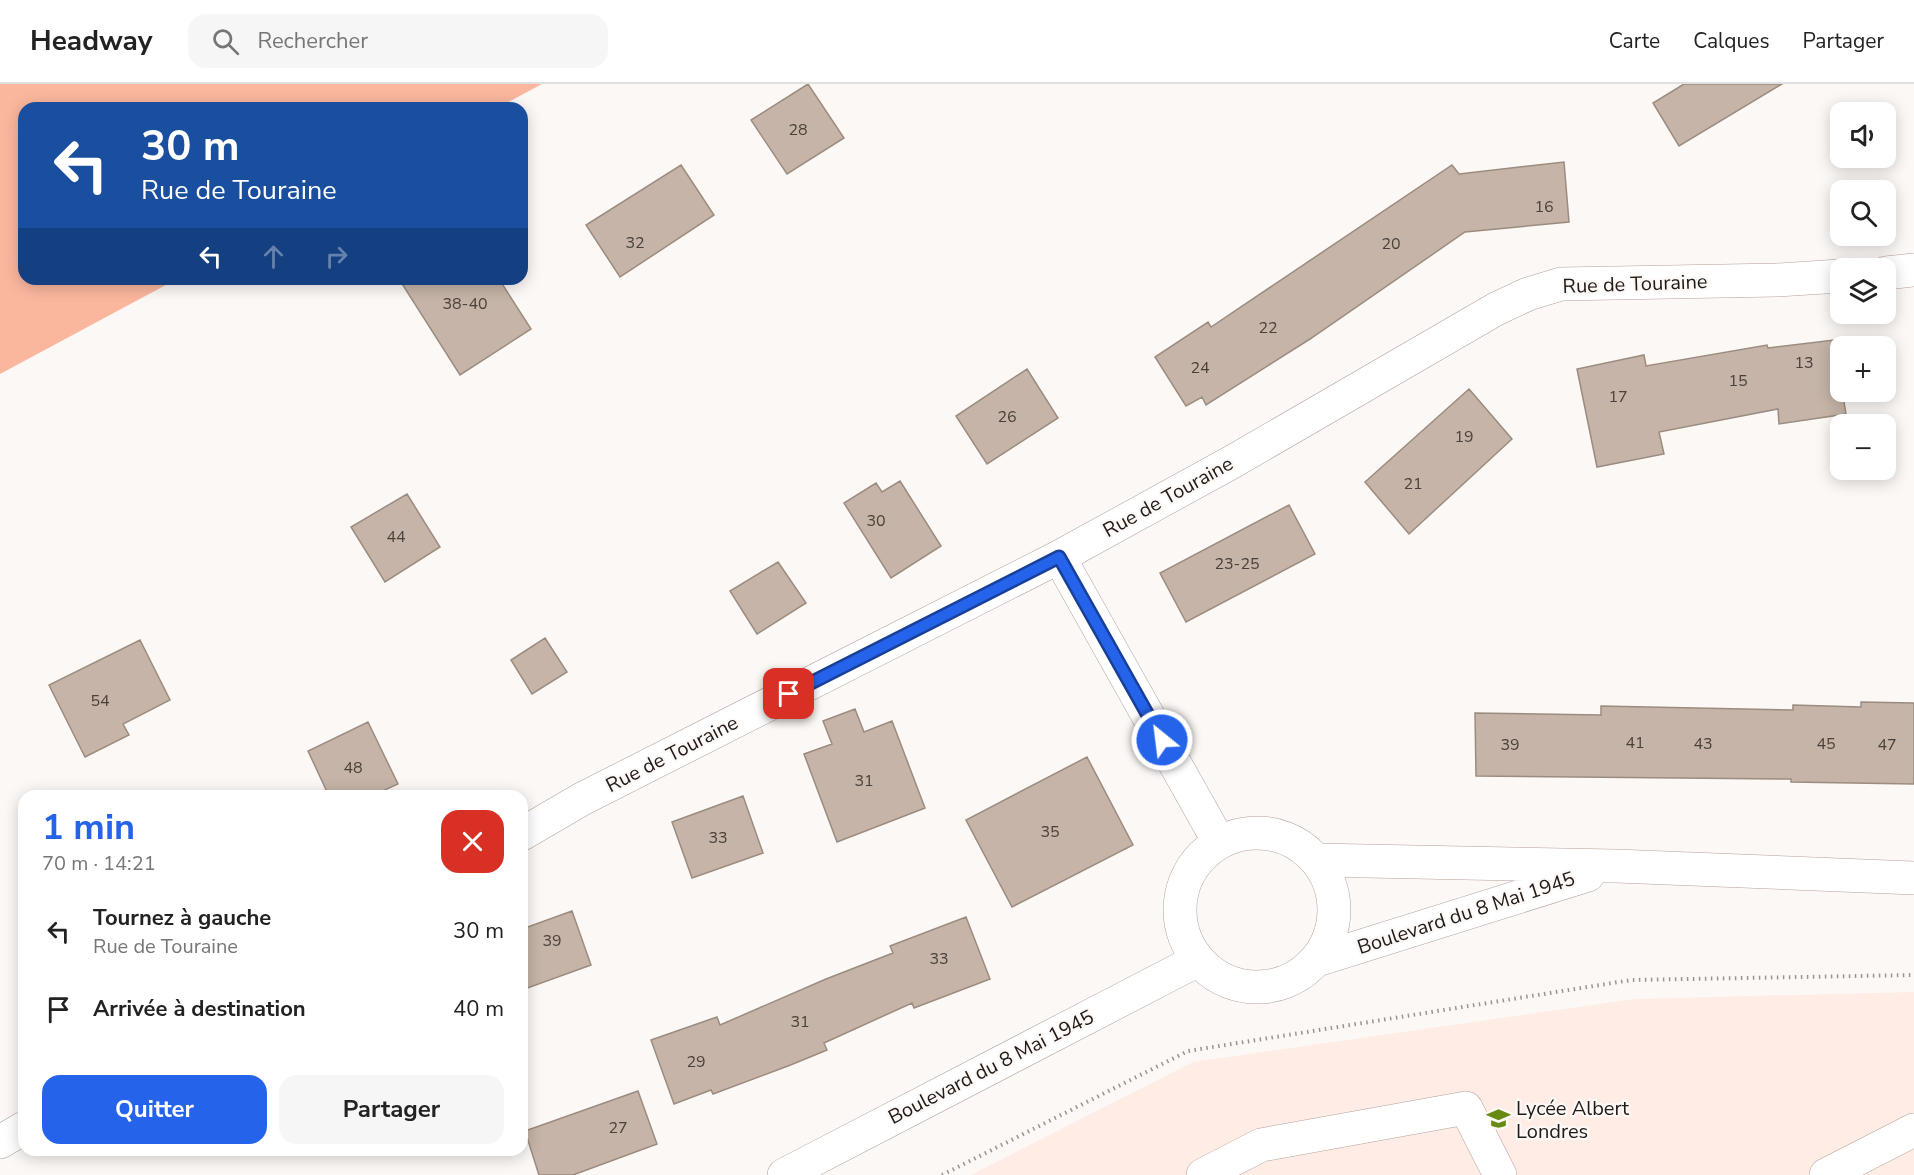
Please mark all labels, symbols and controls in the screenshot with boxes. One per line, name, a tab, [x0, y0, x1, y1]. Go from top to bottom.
search box	[188, 14, 608, 68]
text: Headway	[30, 22, 152, 60]
icon: search	[209, 25, 242, 58]
text: Rechercher	[257, 26, 368, 56]
text: Carte	[1609, 27, 1660, 55]
text: Calques	[1693, 27, 1770, 55]
text: Partager	[1803, 27, 1884, 55]
map controls	[1830, 102, 1896, 480]
button: sound	[1830, 102, 1896, 168]
text: 30 m	[141, 118, 240, 175]
house number: 28	[788, 119, 808, 141]
icon: left	[42, 126, 120, 204]
text: Rue de Touraine	[141, 172, 337, 209]
button: search	[1830, 180, 1896, 246]
house number: 16	[1534, 196, 1554, 218]
house number: 32	[625, 232, 645, 254]
house number: 20	[1381, 233, 1401, 255]
icon: left	[194, 240, 227, 273]
icon: ahead	[257, 240, 290, 273]
icon: right	[320, 240, 353, 273]
button: layers	[1830, 258, 1896, 324]
street label: Rue de Touraine	[1562, 268, 1708, 300]
house number: 38-40	[442, 293, 488, 315]
house number: 22	[1258, 317, 1278, 339]
button: +	[1830, 336, 1896, 402]
house number: 13	[1794, 352, 1814, 374]
house number: 24	[1190, 357, 1210, 379]
house number: 15	[1728, 370, 1748, 392]
house number: 17	[1608, 386, 1628, 408]
house number: 26	[997, 406, 1017, 428]
button: −	[1830, 414, 1896, 480]
house number: 19	[1454, 426, 1474, 448]
street label: Rue de Touraine	[1098, 450, 1238, 544]
house number: 21	[1403, 473, 1423, 495]
house number: 30	[866, 510, 886, 532]
house number: 44	[386, 526, 406, 548]
house number: 23-25	[1214, 553, 1260, 575]
pin	[763, 668, 814, 719]
icon: arrive	[772, 677, 805, 710]
house number: 54	[90, 690, 110, 712]
position arrow	[1130, 708, 1194, 772]
street label: Rue de Touraine	[601, 709, 743, 799]
house number: 41	[1625, 732, 1645, 754]
house number: 43	[1693, 733, 1713, 755]
house number: 45	[1816, 733, 1836, 755]
house number: 39	[1500, 734, 1520, 756]
house number: 47	[1877, 734, 1897, 756]
house number: 48	[343, 757, 363, 779]
house number: 31	[854, 770, 874, 792]
text: 1 min	[42, 803, 135, 852]
button: close	[441, 810, 504, 873]
house number: 35	[1040, 821, 1060, 843]
house number: 33	[708, 827, 728, 849]
text: 70 m · 14:21	[42, 850, 156, 877]
street label: Boulevard du 8 Mai 1945	[1354, 865, 1578, 961]
text: Tournez à gauche	[93, 903, 271, 933]
icon: left	[42, 915, 75, 948]
text: 30 m	[453, 916, 504, 946]
house number: 39	[542, 930, 562, 952]
text: Rue de Touraine	[93, 933, 238, 960]
house number: 33	[929, 948, 949, 970]
icon: arrive	[42, 993, 75, 1026]
text: Arrivée à destination	[93, 994, 306, 1024]
text: 40 m	[453, 994, 504, 1024]
street label: Boulevard du 8 Mai 1945	[884, 1003, 1098, 1131]
house number: 31	[790, 1011, 810, 1033]
house number: 29	[686, 1051, 706, 1073]
button: Quitter	[42, 1075, 267, 1144]
button: Partager	[279, 1075, 504, 1144]
place label: Lycée Albert Londres	[1516, 1095, 1630, 1145]
school or university icon: Lycée Albert Londres	[1485, 1106, 1511, 1132]
house number: 27	[608, 1117, 628, 1139]

